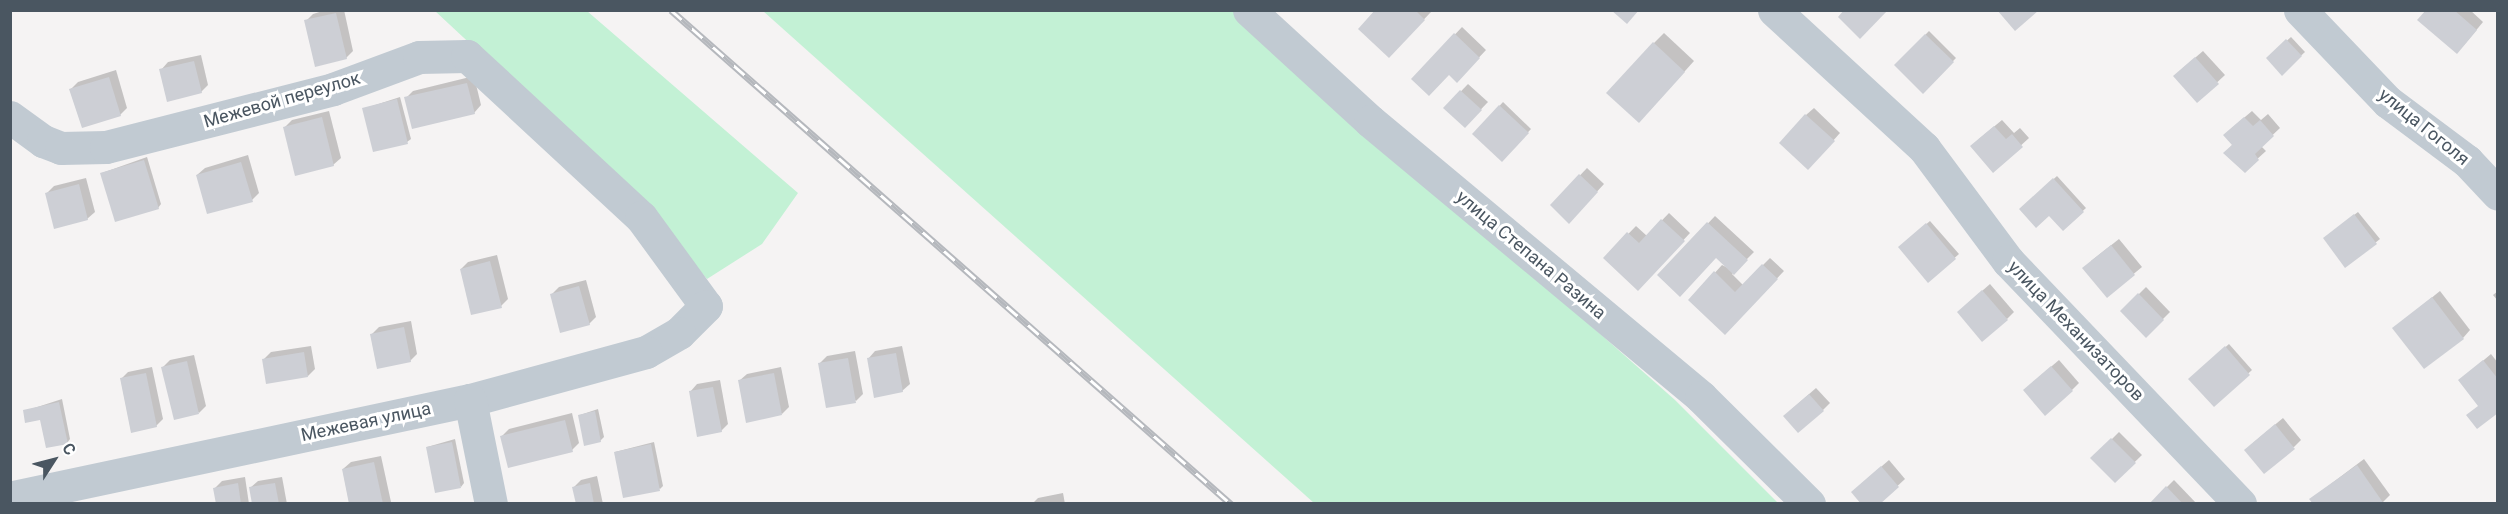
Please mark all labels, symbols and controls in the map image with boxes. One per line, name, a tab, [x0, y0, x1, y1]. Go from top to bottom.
street label: Межевой переулок	[201, 67, 363, 133]
street label: улица Гоголя	[2374, 84, 2474, 170]
street label: улица Степана Разина	[1452, 186, 1610, 324]
street label: улица Механизаторов	[2003, 256, 2149, 406]
street label: Межевая улица	[299, 398, 433, 446]
north arrow	[24, 430, 84, 490]
text: С	[58, 439, 80, 459]

